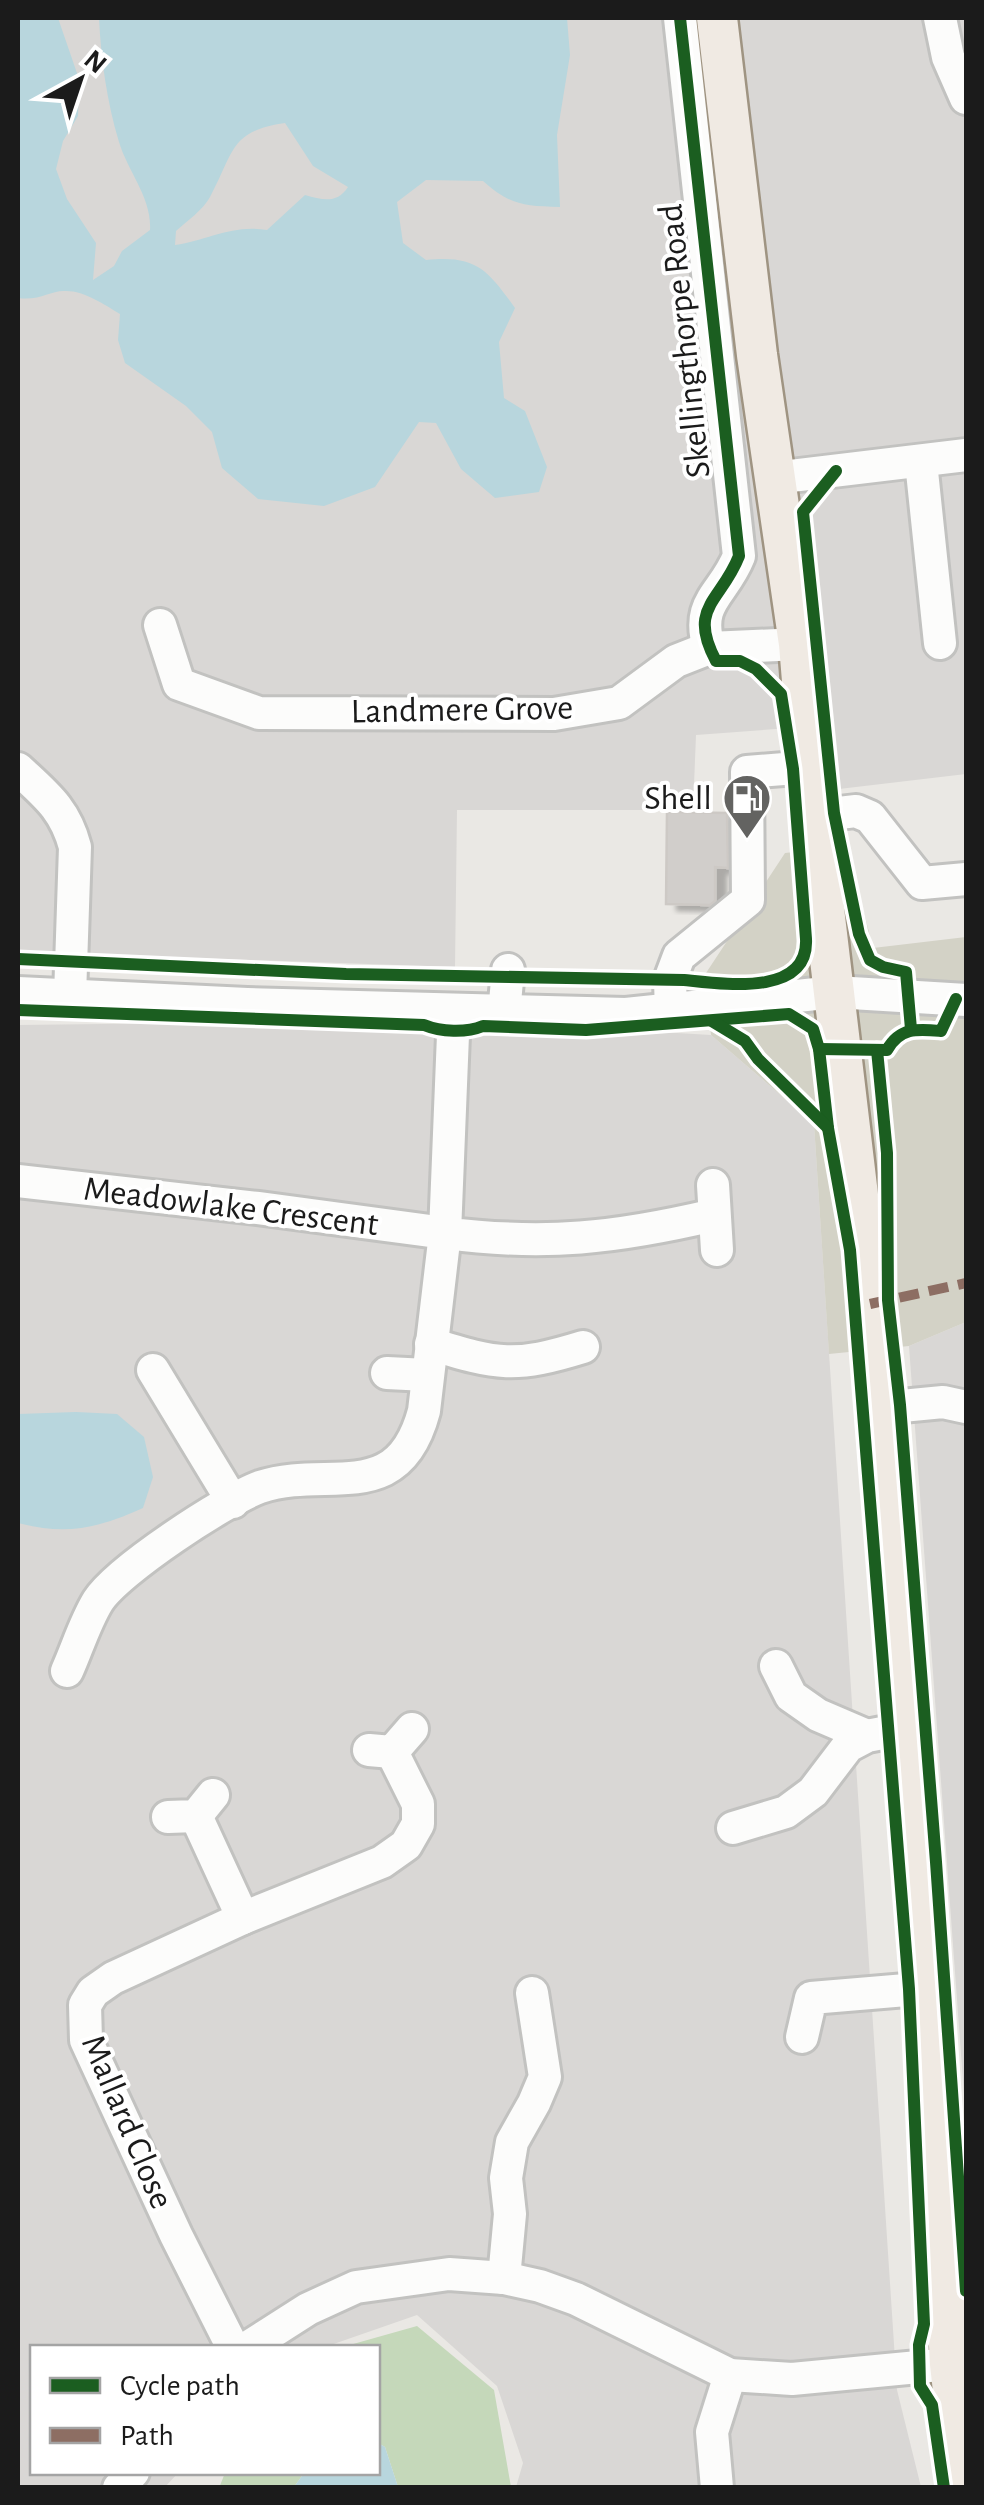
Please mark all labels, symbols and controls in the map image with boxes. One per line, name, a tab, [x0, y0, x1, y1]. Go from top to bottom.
north arrow	[30, 30, 130, 130]
text: N	[78, 45, 111, 79]
street label: Skellingthorpe Road	[653, 202, 717, 480]
street label: Landmere Grove	[350, 691, 574, 729]
fuel station icon: Shell	[721, 772, 773, 840]
place label: Shell	[644, 781, 712, 816]
street label: Meadowlake Crescent	[82, 1172, 380, 1242]
street label: Mallard Close	[75, 2030, 179, 2214]
legend	[30, 2345, 380, 2475]
text: Cycle path	[120, 2371, 240, 2401]
text: Path	[120, 2421, 174, 2451]

